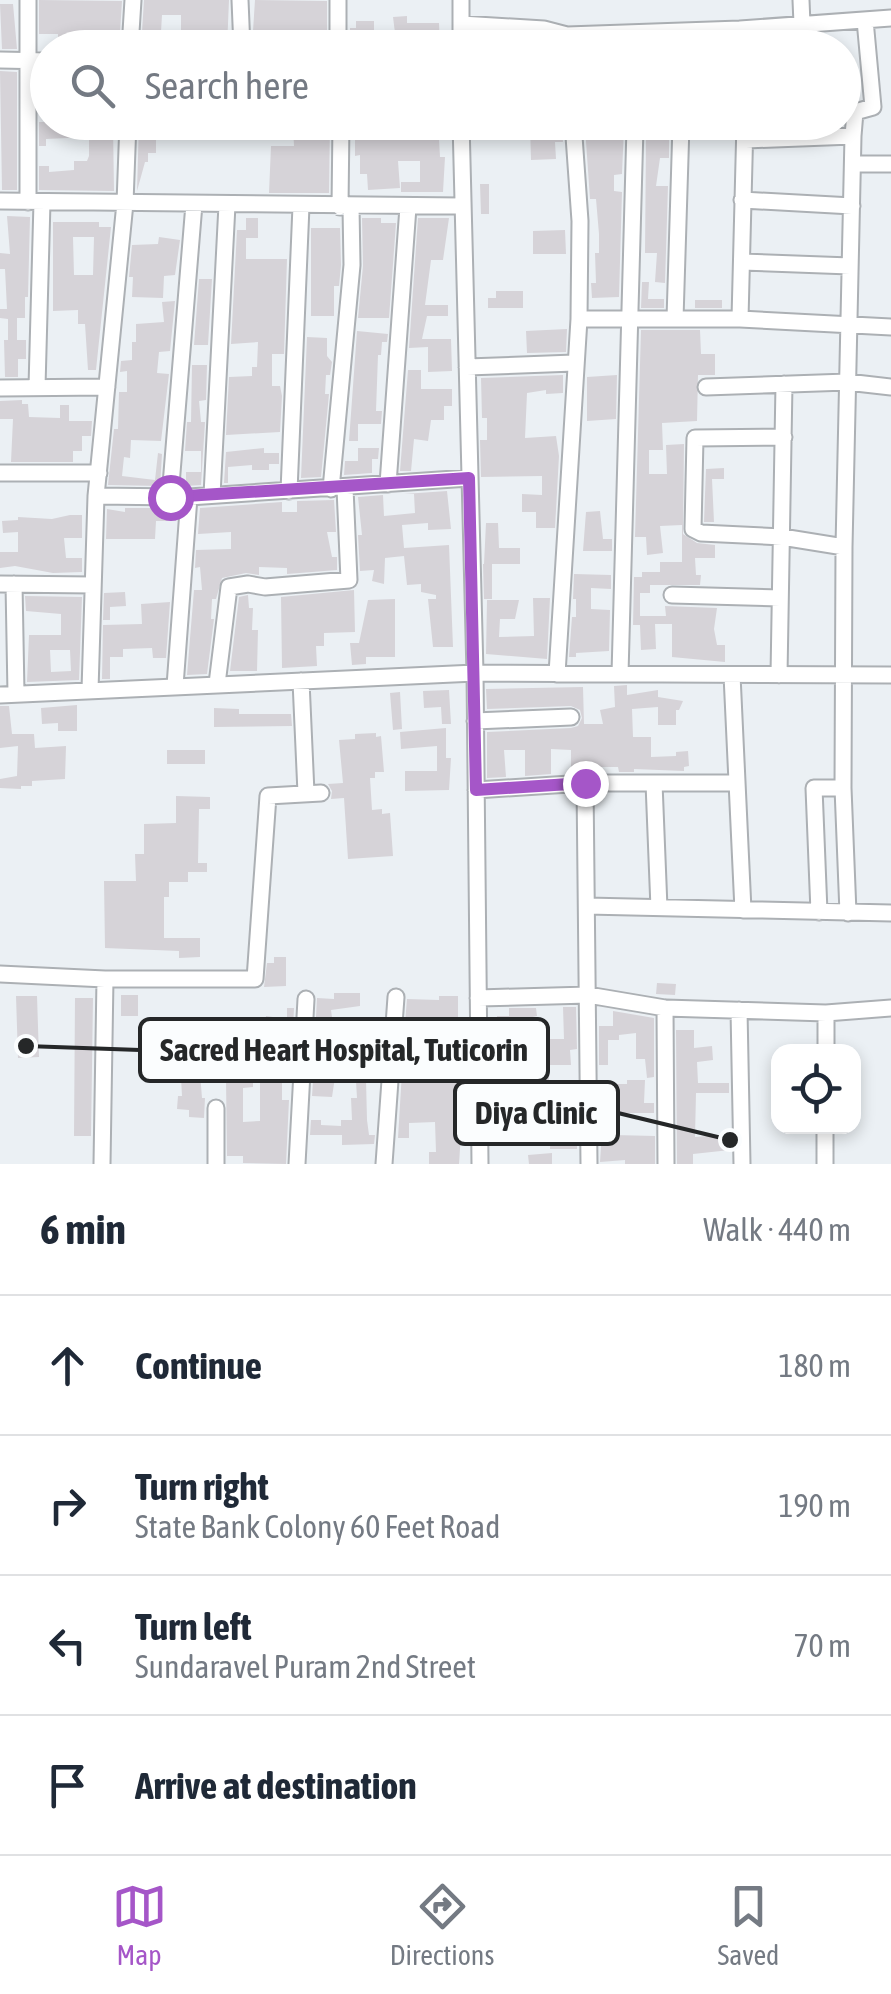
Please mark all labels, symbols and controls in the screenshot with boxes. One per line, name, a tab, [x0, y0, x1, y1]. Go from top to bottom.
search box	[30, 30, 861, 140]
icon: search	[65, 58, 120, 113]
text: Search here	[145, 64, 309, 107]
route start	[148, 475, 194, 521]
route end	[563, 761, 609, 807]
callout: Sacred Heart Hospital, Tuticorin	[140, 1019, 548, 1081]
text: Sacred Heart Hospital, Tuticorin	[160, 1031, 528, 1068]
map controls	[771, 1044, 861, 1134]
button: locate	[771, 1044, 861, 1134]
callout: Diya Clinic	[455, 1082, 618, 1144]
text: Diya Clinic	[475, 1094, 597, 1131]
text: 6 min	[40, 1205, 126, 1253]
text: Walk · 440 m	[703, 1211, 851, 1248]
icon: ahead	[40, 1338, 95, 1393]
text: Continue	[135, 1344, 262, 1387]
text: 180 m	[778, 1347, 851, 1384]
text: Turn right	[135, 1465, 269, 1508]
icon: right	[40, 1478, 95, 1533]
text: 190 m	[778, 1487, 851, 1524]
text: State Bank Colony 60 Feet Road	[135, 1508, 500, 1545]
text: Turn left	[135, 1605, 251, 1648]
icon: left	[40, 1618, 95, 1673]
text: 70 m	[793, 1627, 851, 1664]
text: Sundaravel Puram 2nd Street	[135, 1648, 476, 1685]
icon: arrive	[40, 1758, 95, 1813]
text: Arrive at destination	[135, 1764, 417, 1807]
tab: Map	[112, 1879, 167, 1971]
tab: Directions	[390, 1879, 494, 1971]
tab: Saved	[718, 1879, 779, 1971]

